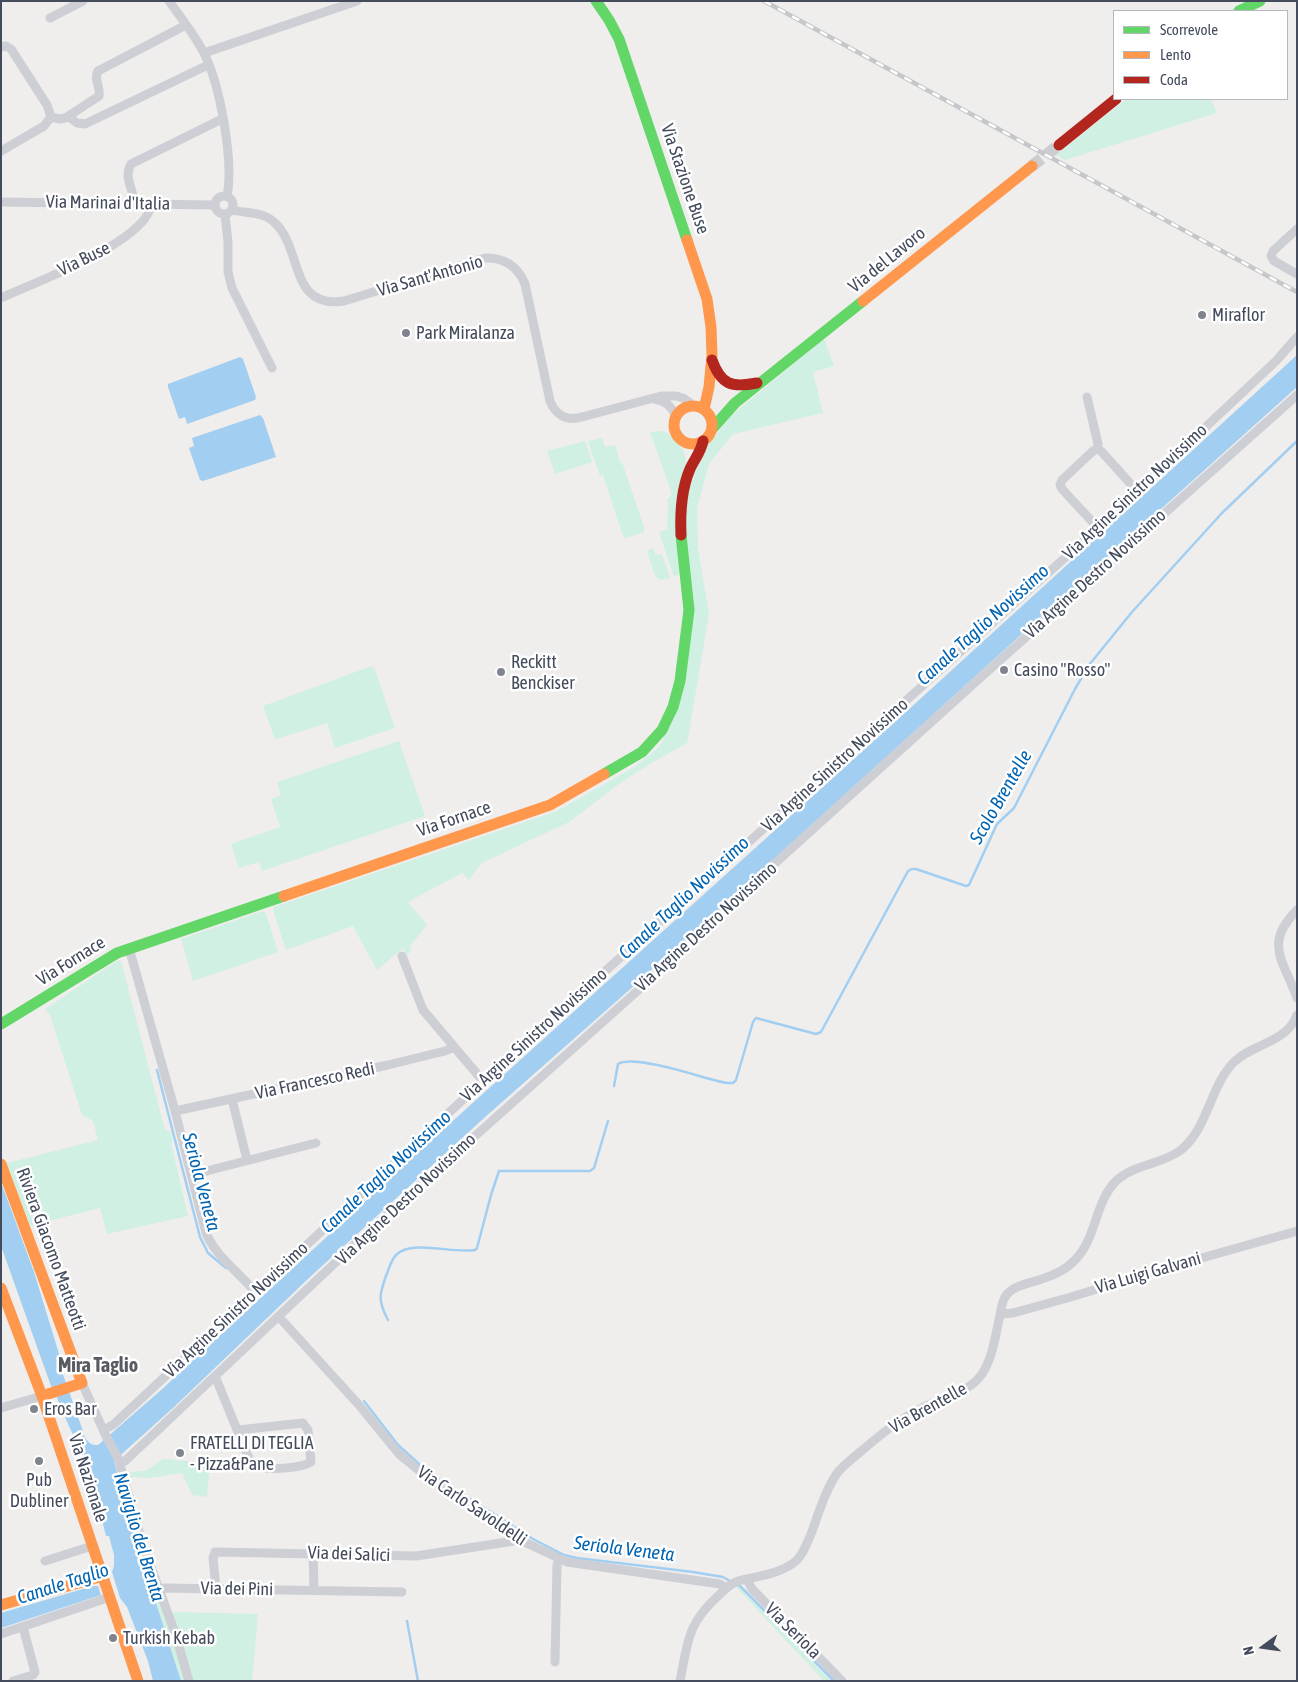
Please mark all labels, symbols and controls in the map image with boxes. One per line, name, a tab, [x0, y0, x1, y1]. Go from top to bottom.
legend	[1113, 10, 1288, 100]
text: Scorrevole	[1160, 21, 1218, 38]
text: Lento	[1160, 46, 1191, 63]
text: Coda	[1160, 71, 1188, 88]
street label: Via Stazione Buse	[656, 121, 714, 237]
street label: Via Marinai d'Italia	[46, 191, 170, 215]
street label: Via del Lavoro	[844, 222, 930, 298]
street label: Via Buse	[54, 237, 114, 281]
street label: Via Sant'Antonio	[375, 251, 485, 301]
place label: Miraflor	[1212, 304, 1265, 326]
marker: Miraflor	[1196, 309, 1208, 321]
place label: Park Miralanza	[416, 322, 515, 344]
marker: Park Miralanza	[400, 327, 412, 339]
street label: Via Argine Sinistro Novissimo	[1058, 419, 1212, 565]
street label: Via Argine Destro Novissimo	[1020, 505, 1170, 643]
water label: Canale Taglio Novissimo	[912, 560, 1054, 690]
place label: Reckitt Benckiser	[511, 651, 574, 694]
place label: Casino "Rosso"	[1014, 659, 1110, 681]
marker: Casino "Rosso"	[998, 664, 1010, 676]
marker: Reckitt Benckiser	[495, 666, 507, 678]
street label: Via Argine Sinistro Novissimo	[757, 694, 913, 836]
water label: Scolo Brentelle	[965, 746, 1037, 848]
street label: Via Fornace	[414, 796, 494, 842]
water label: Canale Taglio Novissimo	[614, 832, 754, 964]
street label: Via Argine Destro Novissimo	[631, 858, 781, 996]
street label: Via Fornace	[33, 932, 109, 990]
street label: Via Argine Sinistro Novissimo	[456, 964, 612, 1106]
street label: Via Francesco Redi	[253, 1058, 377, 1104]
water label: Canale Taglio Novissimo	[316, 1106, 456, 1238]
street label: Via Argine Destro Novissimo	[332, 1129, 480, 1269]
water label: Seriola Veneta	[177, 1130, 225, 1234]
street label: Riviera Giacomo Matteotti	[12, 1165, 90, 1333]
street label: Via Argine Sinistro Novissimo	[159, 1237, 313, 1383]
street label: Via Luigi Galvani	[1093, 1248, 1203, 1298]
district label: Mira Taglio	[58, 1354, 138, 1378]
street label: Via Brentelle	[885, 1378, 971, 1438]
place label: Eros Bar	[44, 1398, 96, 1420]
marker: Eros Bar	[28, 1403, 40, 1415]
street label: Via Nazionale	[64, 1431, 112, 1525]
place label: FRATELLI DI TEGLIA - Pizza&Pane	[190, 1432, 314, 1475]
marker: FRATELLI DI TEGLIA - Pizza&Pane	[174, 1447, 186, 1459]
marker: Pub Dubliner	[33, 1455, 45, 1467]
street label: Via Carlo Savoldelli	[413, 1461, 531, 1551]
place label: Pub Dubliner	[10, 1469, 68, 1512]
water label: Naviglio del Brenta	[109, 1470, 169, 1604]
water label: Seriola Veneta	[572, 1532, 676, 1566]
street label: Via dei Salici	[307, 1542, 391, 1566]
water label: Canale Taglio	[14, 1559, 112, 1609]
street label: Via dei Pini	[201, 1578, 273, 1600]
street label: Via Seriola	[760, 1598, 826, 1664]
north arrow	[1238, 1622, 1288, 1672]
place label: Turkish Kebab	[123, 1627, 215, 1649]
marker: Turkish Kebab	[107, 1632, 119, 1644]
text: N	[1240, 1645, 1257, 1657]

